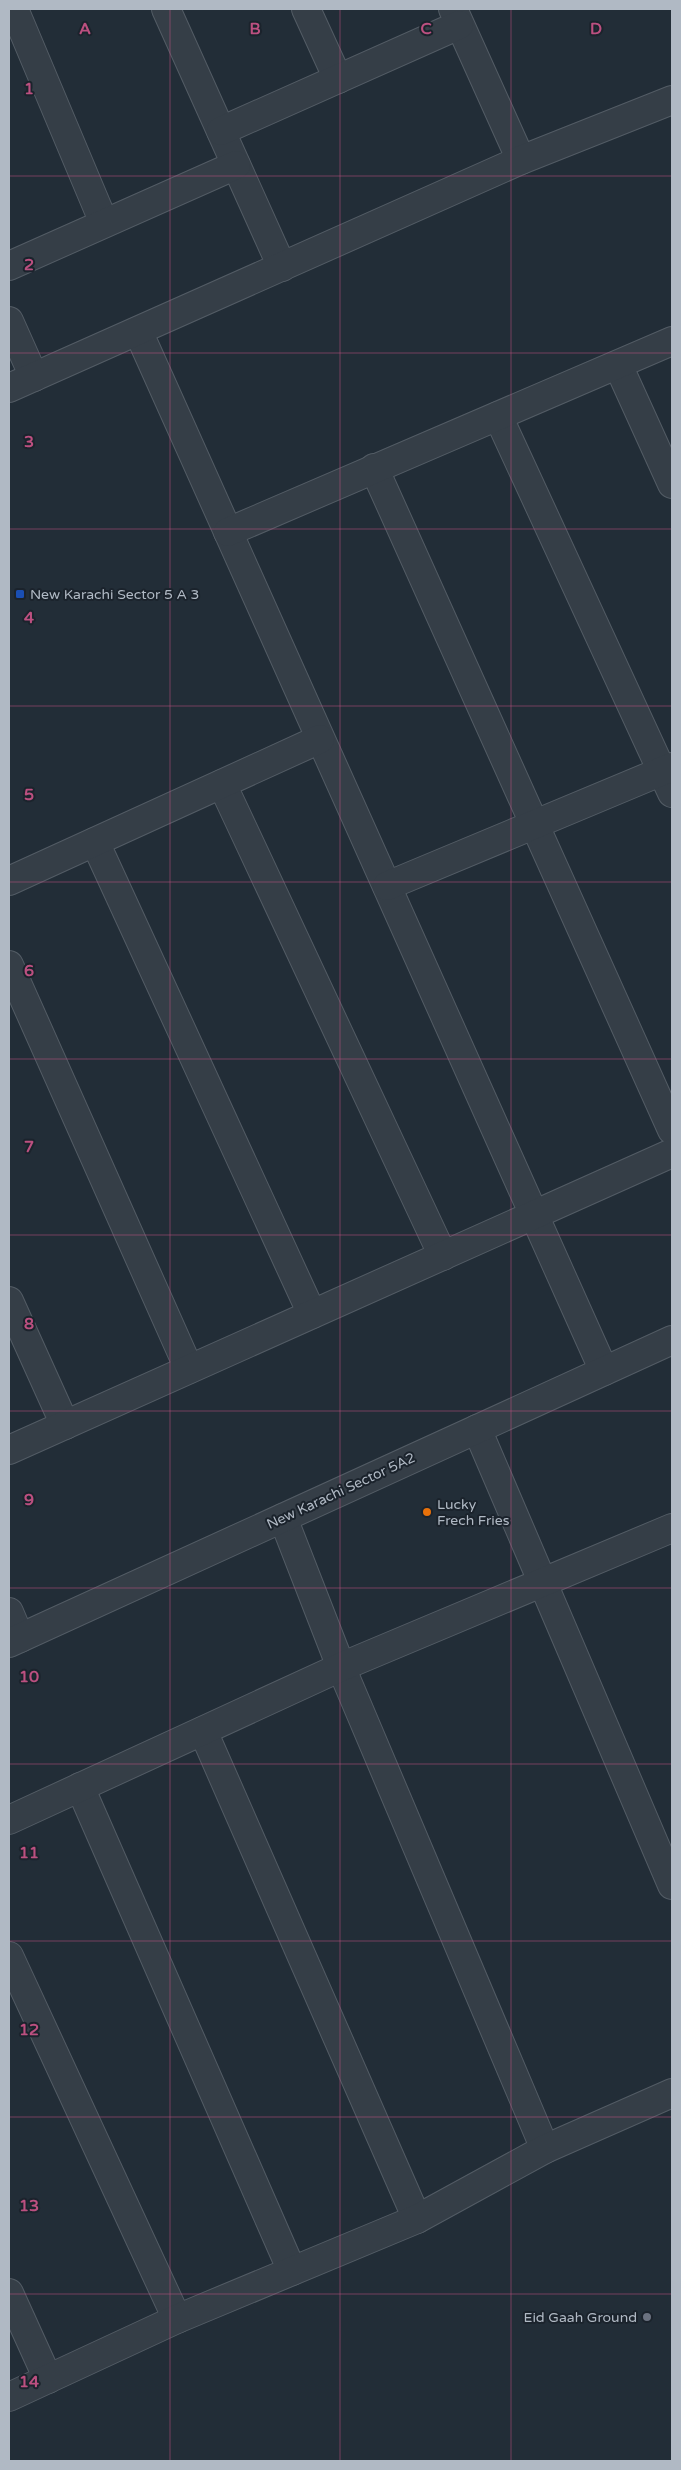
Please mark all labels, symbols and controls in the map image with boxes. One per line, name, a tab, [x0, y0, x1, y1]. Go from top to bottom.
text: A	[79, 19, 91, 39]
text: B	[249, 19, 261, 39]
text: C	[420, 19, 432, 39]
text: D	[590, 19, 602, 39]
text: 1	[24, 79, 34, 99]
text: 2	[24, 255, 34, 275]
text: 3	[24, 432, 34, 452]
place label: New Karachi Sector 5 A 3	[30, 586, 199, 603]
marker: New Karachi Sector 5 A 3	[14, 588, 26, 600]
text: 4	[24, 608, 34, 628]
text: 5	[24, 785, 34, 805]
text: 6	[24, 961, 34, 981]
text: 7	[24, 1137, 34, 1157]
text: 8	[24, 1314, 34, 1334]
street label: New Karachi Sector 5A2	[264, 1449, 418, 1533]
text: 9	[24, 1490, 34, 1510]
place label: Lucky Frech Fries	[437, 1496, 510, 1529]
marker: Lucky Frech Fries	[421, 1506, 433, 1518]
text: 10	[19, 1667, 39, 1687]
text: 11	[19, 1843, 39, 1863]
text: 12	[19, 2020, 39, 2040]
text: 13	[19, 2196, 39, 2216]
place label: Eid Gaah Ground	[523, 2309, 637, 2326]
marker: Eid Gaah Ground	[641, 2311, 653, 2323]
text: 14	[19, 2372, 39, 2392]

